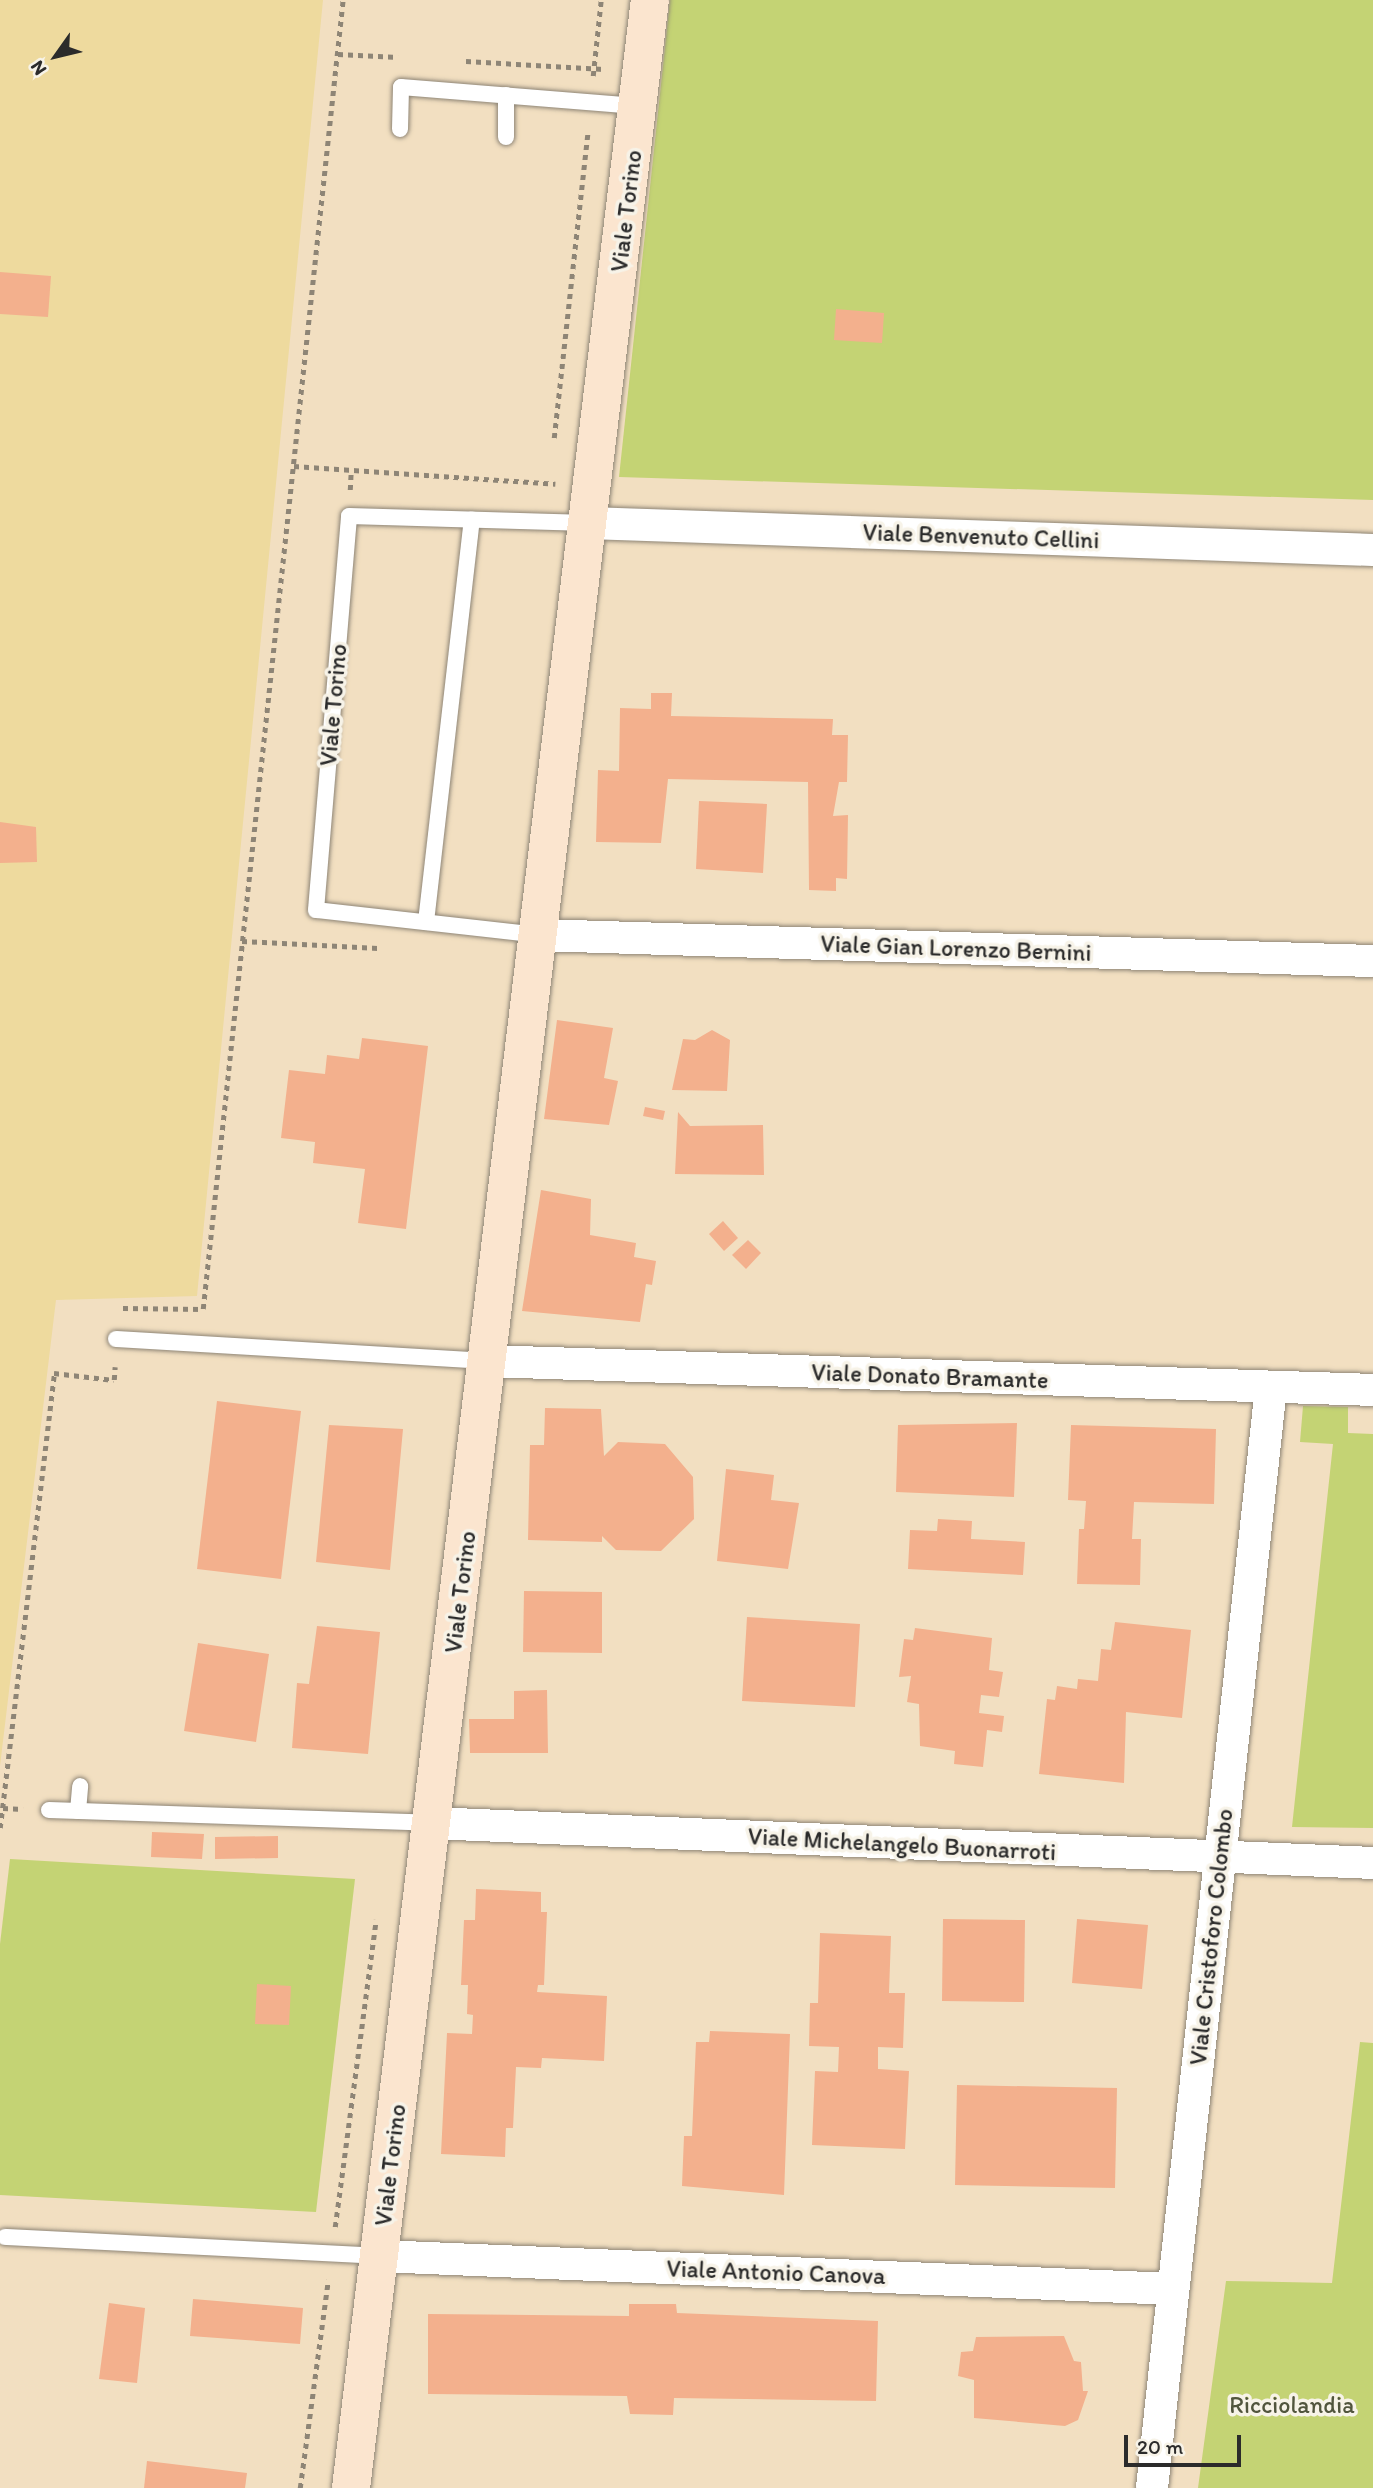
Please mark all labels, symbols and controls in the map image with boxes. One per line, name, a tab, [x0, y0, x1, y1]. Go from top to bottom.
north arrow	[21, 21, 91, 91]
text: N	[25, 56, 51, 80]
street label: Viale Torino	[604, 150, 648, 272]
street label: Viale Benvenuto Cellini	[861, 517, 1101, 555]
street label: Viale Torino	[313, 644, 353, 766]
street label: Viale Gian Lorenzo Bernini	[820, 929, 1092, 967]
street label: Viale Donato Bramante	[810, 1357, 1050, 1395]
street label: Viale Torino	[438, 1531, 482, 1653]
street label: Viale Cristoforo Colombo	[1183, 1807, 1239, 2067]
street label: Viale Michelangelo Buonarroti	[747, 1822, 1057, 1866]
street label: Viale Torino	[368, 2104, 412, 2226]
street label: Viale Antonio Canova	[665, 2254, 887, 2290]
park label: Ricciolandia	[1229, 2391, 1355, 2419]
scale bar	[1128, 2422, 1245, 2466]
text: 20 m	[1137, 2434, 1183, 2459]

